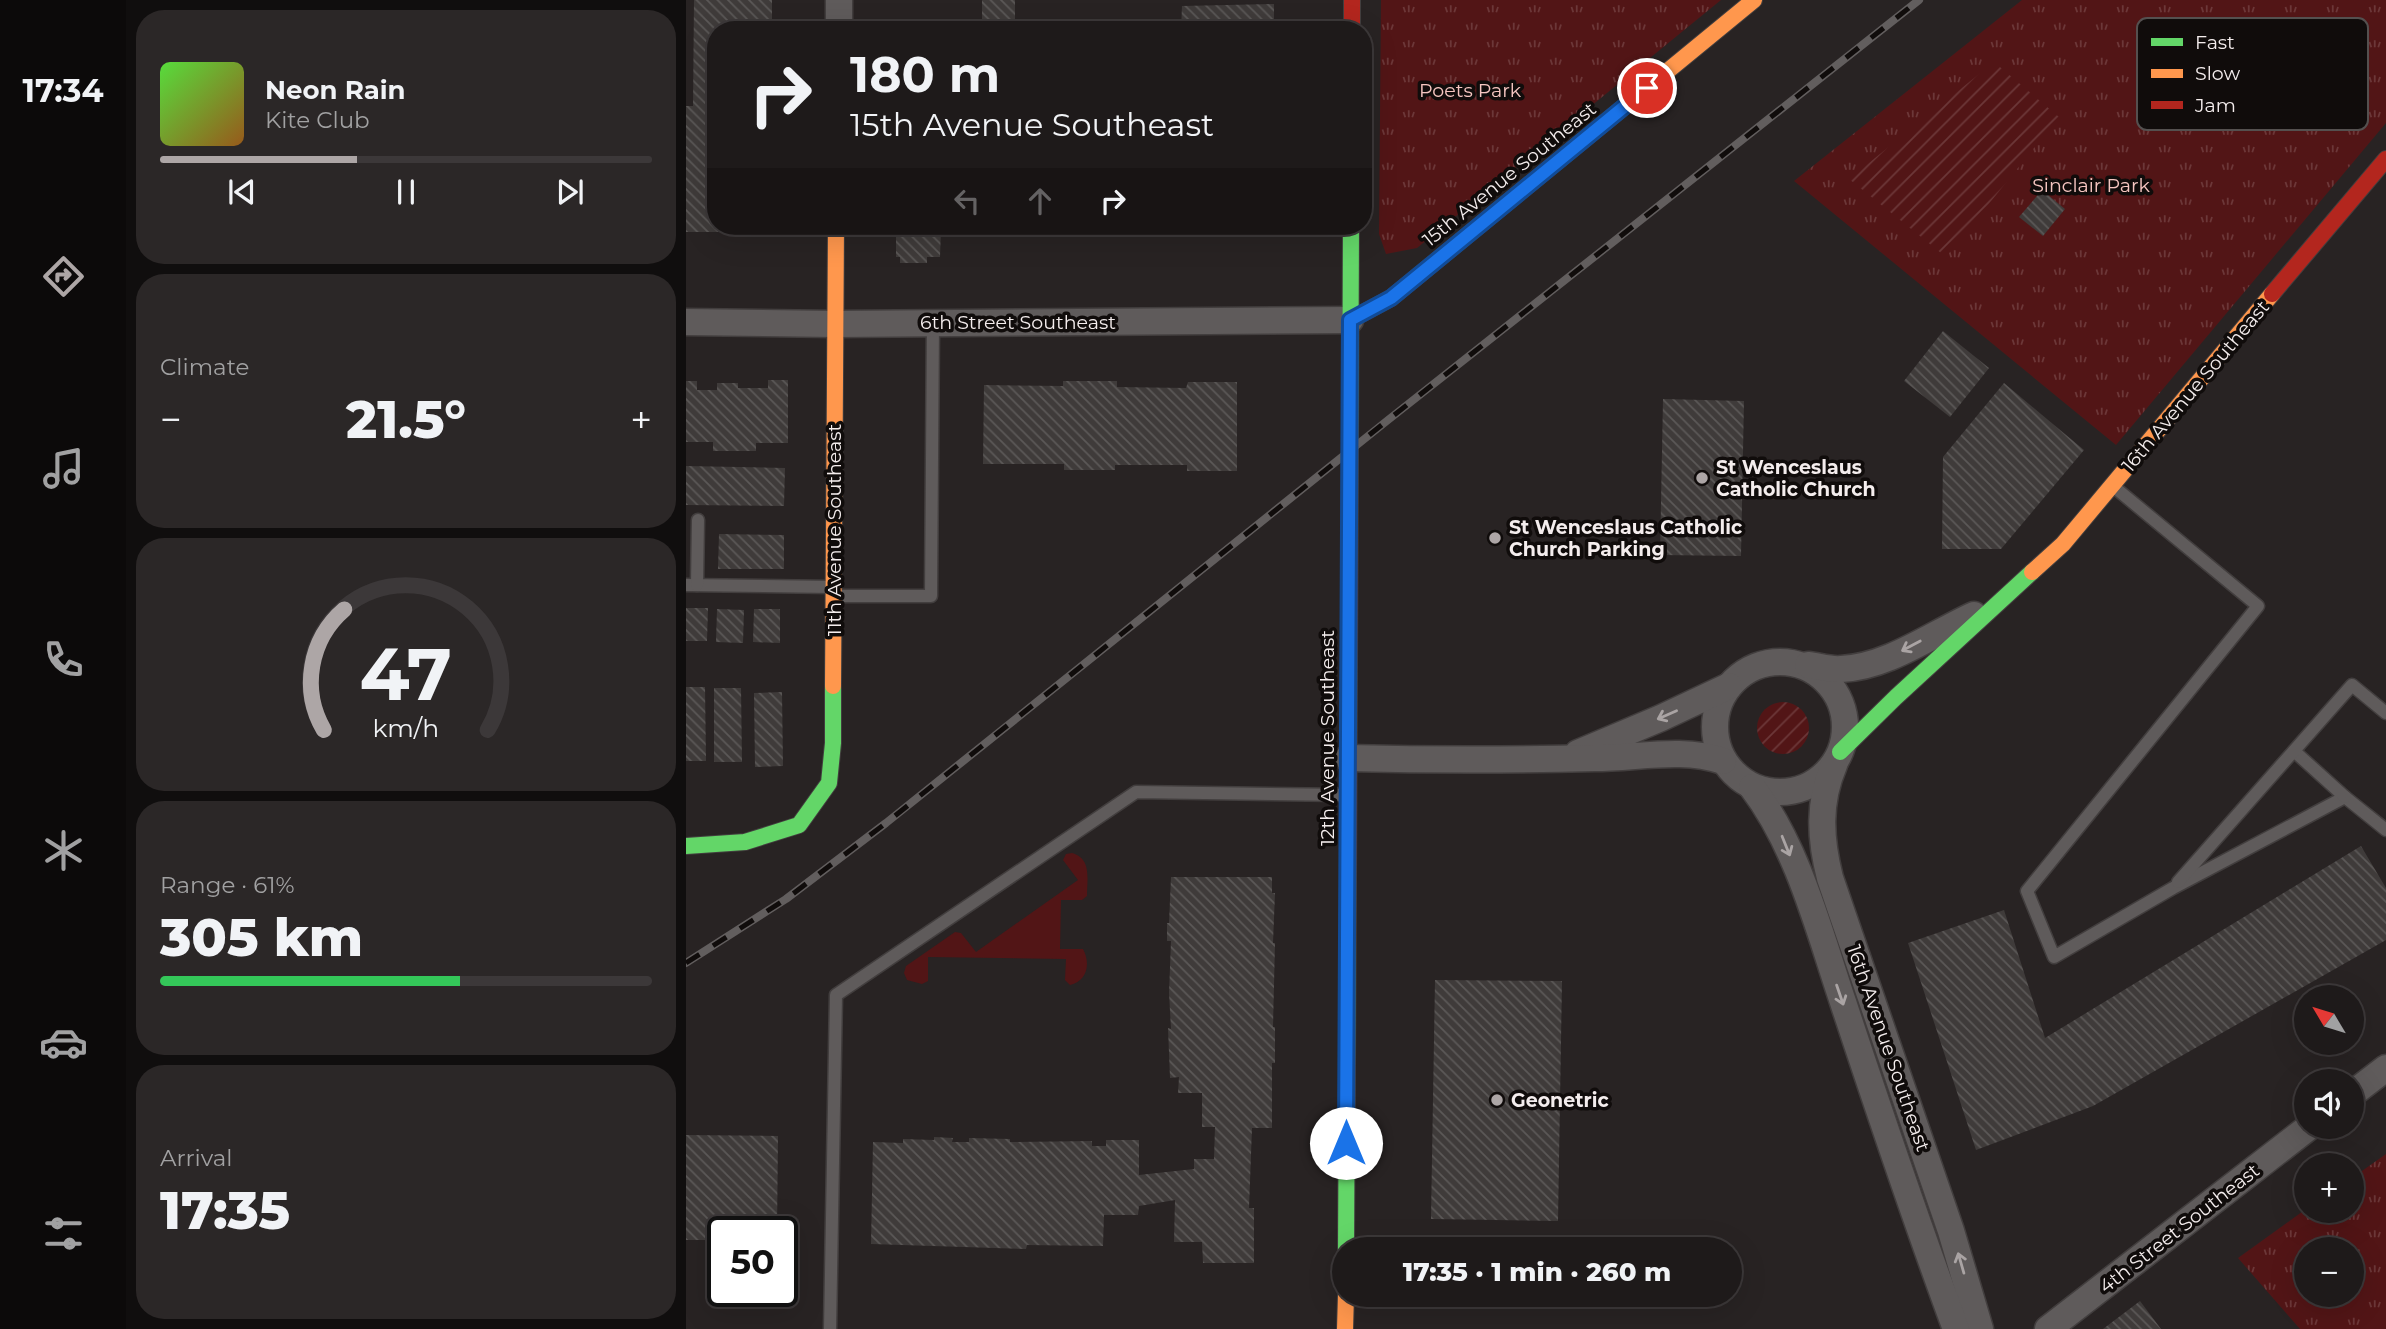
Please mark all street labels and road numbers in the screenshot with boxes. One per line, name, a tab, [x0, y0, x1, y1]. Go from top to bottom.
street label: 15th Avenue Southeast	[1418, 97, 1601, 251]
street label: 16th Avenue Southeast	[2117, 296, 2274, 477]
street label: 6th Street Southeast	[920, 311, 1116, 334]
street label: 11th Avenue Southeast	[823, 424, 846, 636]
street label: 12th Avenue Southeast	[1316, 630, 1339, 846]
street label: 16th Avenue Southeast	[1842, 942, 1935, 1155]
street label: 4th Street Southeast	[2095, 1159, 2264, 1298]

